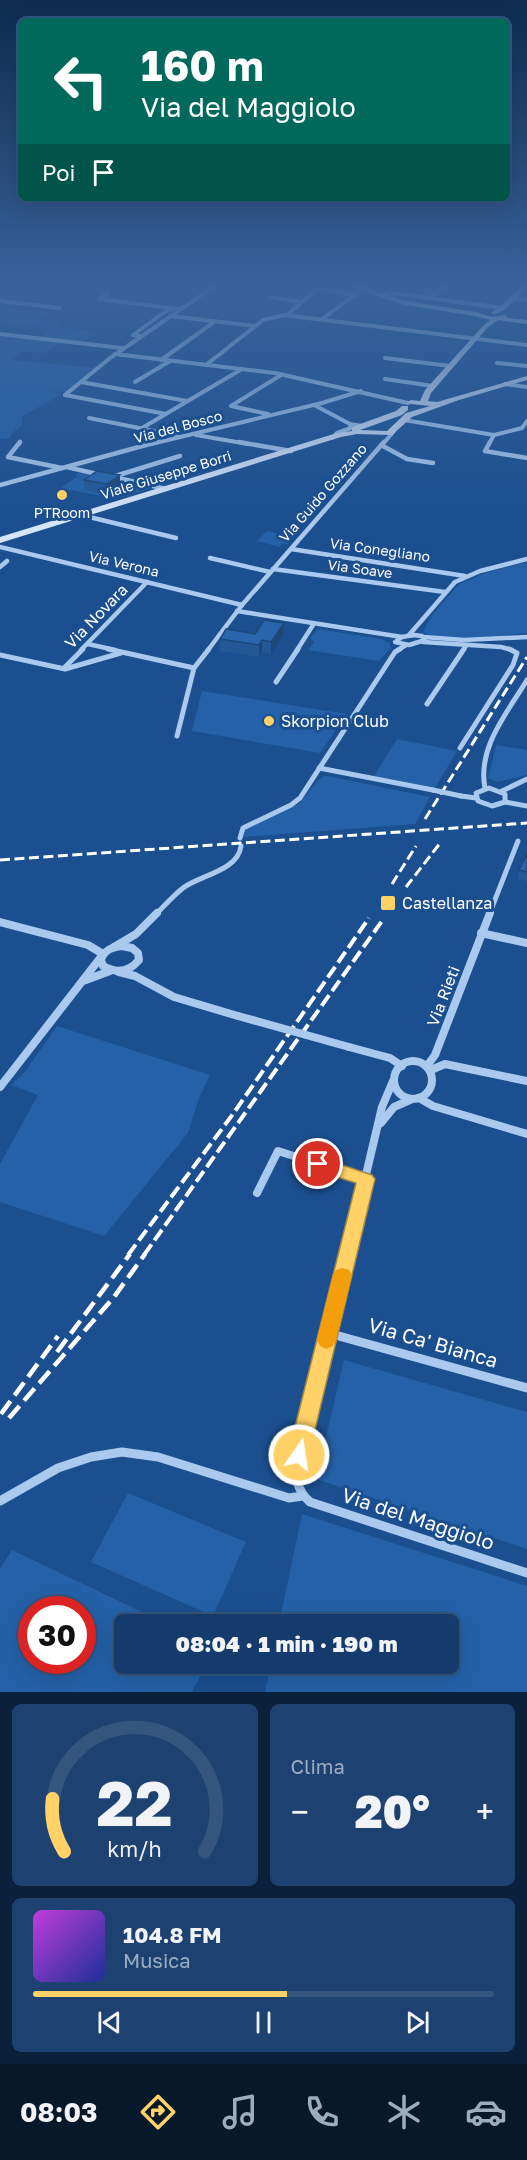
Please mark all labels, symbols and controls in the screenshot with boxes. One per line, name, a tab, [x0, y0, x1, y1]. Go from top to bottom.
text: 160 m	[141, 40, 264, 90]
icon: left	[42, 42, 120, 120]
text: Via del Maggiolo	[141, 91, 356, 123]
icon: arrive	[87, 156, 120, 189]
text: Poi	[42, 159, 75, 186]
street label: Via del Bosco	[132, 407, 224, 446]
street label: Via Guido Gozzano	[275, 440, 370, 545]
street label: Viale Giuseppe Borri	[98, 447, 233, 503]
marker: PTRoom	[55, 488, 69, 502]
place label: PTRoom	[34, 504, 90, 521]
street label: Via Conegliano	[329, 534, 431, 565]
street label: Via Verona	[87, 547, 161, 580]
street label: Via Soave	[327, 556, 394, 581]
street label: Via Novara	[60, 580, 132, 652]
place label: Skorpion Club	[281, 711, 389, 731]
marker: Skorpion Club	[262, 714, 276, 728]
place label: Castellanza	[402, 893, 492, 913]
marker: Castellanza	[379, 894, 397, 912]
street label: Via Rieti	[422, 963, 464, 1029]
pin	[292, 1138, 343, 1189]
icon: arrive	[301, 1147, 334, 1180]
street label: Via Ca' Bianca	[366, 1312, 501, 1372]
position arrow	[267, 1423, 331, 1487]
street label: Via del Maggiolo	[339, 1482, 498, 1554]
speed limit sign: 30	[18, 1596, 96, 1674]
text: 08:04 · 1 min · 190 m	[175, 1630, 398, 1657]
text: Clima	[291, 1754, 345, 1778]
text: 22	[97, 1765, 173, 1840]
text: 20°	[355, 1784, 430, 1838]
text: −	[291, 1792, 309, 1831]
text: +	[476, 1792, 494, 1831]
text: km/h	[107, 1836, 162, 1862]
text: 104.8 FM	[123, 1921, 222, 1948]
text: Musica	[123, 1948, 190, 1972]
icon: previous	[93, 2006, 126, 2039]
icon: pause	[247, 2006, 280, 2039]
icon: next	[401, 2006, 434, 2039]
icon: directions	[137, 2091, 179, 2133]
icon: music	[219, 2091, 261, 2133]
icon: phone	[301, 2091, 343, 2133]
icon: climate	[383, 2091, 425, 2133]
icon: car	[465, 2091, 507, 2133]
text: 08:03	[20, 2096, 97, 2128]

